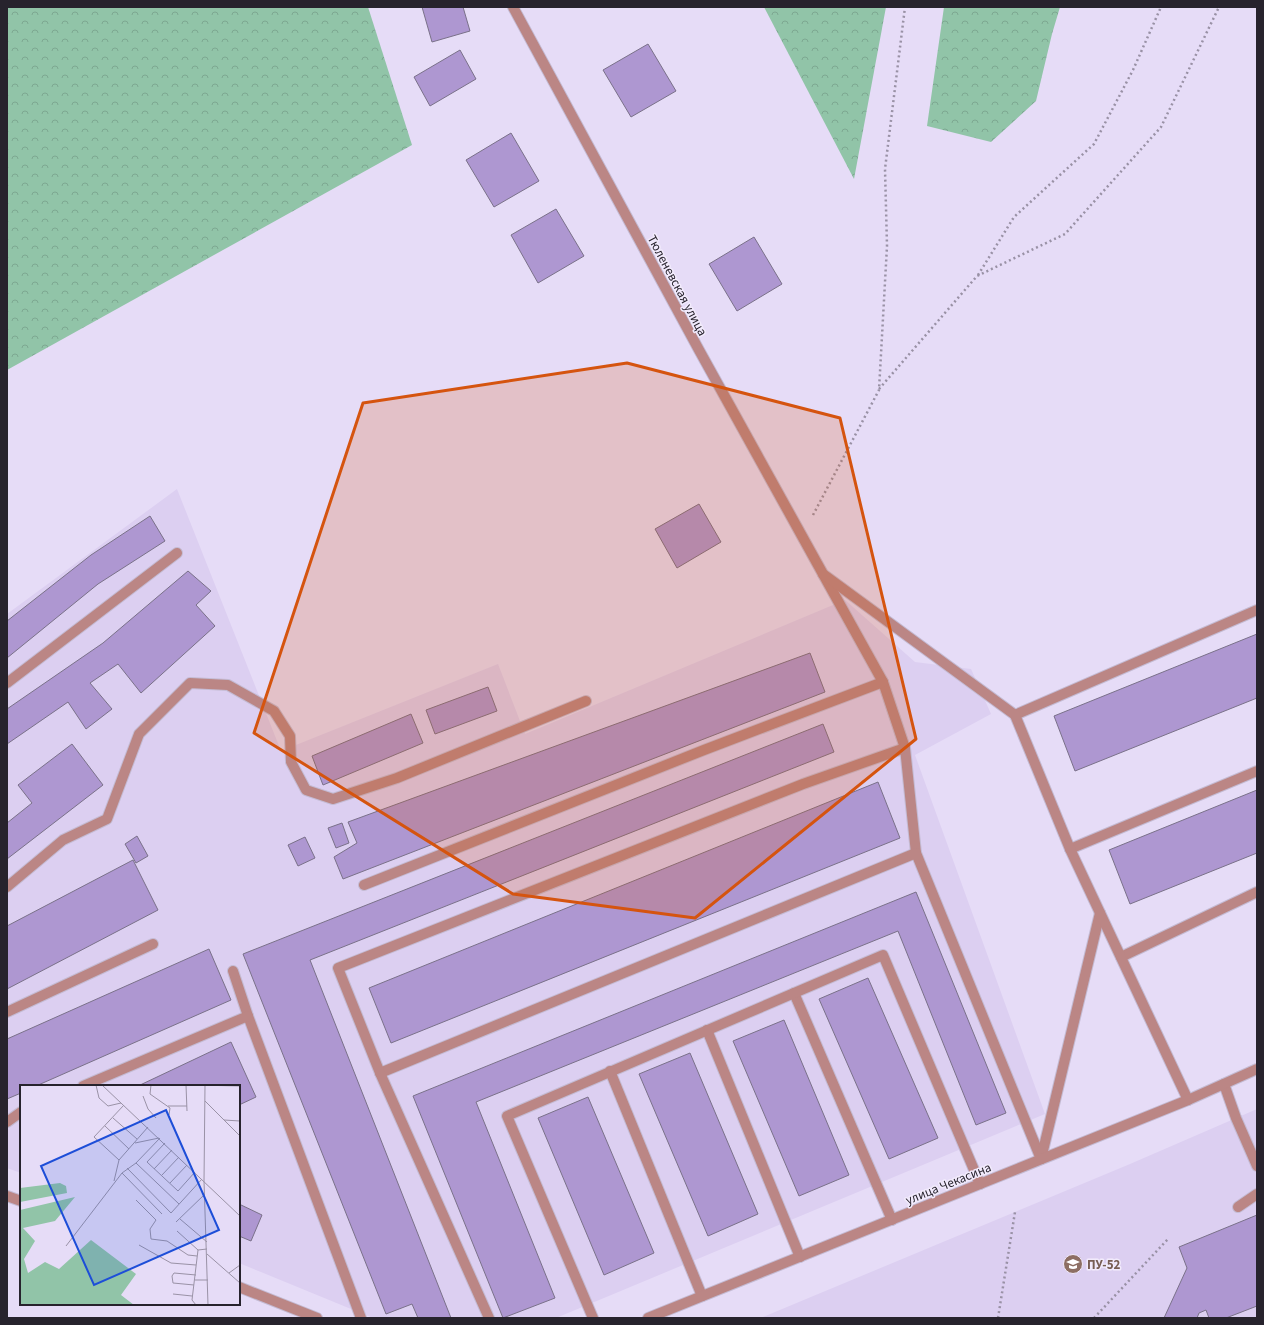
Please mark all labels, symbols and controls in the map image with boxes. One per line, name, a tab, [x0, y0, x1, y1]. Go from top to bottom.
street label: Тюленевская улица	[643, 232, 711, 339]
inset map	[20, 1085, 240, 1305]
street label: улица Чекасина	[903, 1159, 994, 1209]
school or university icon: ПУ-52	[1062, 1253, 1084, 1275]
place label: ПУ-52	[1087, 1256, 1120, 1274]

